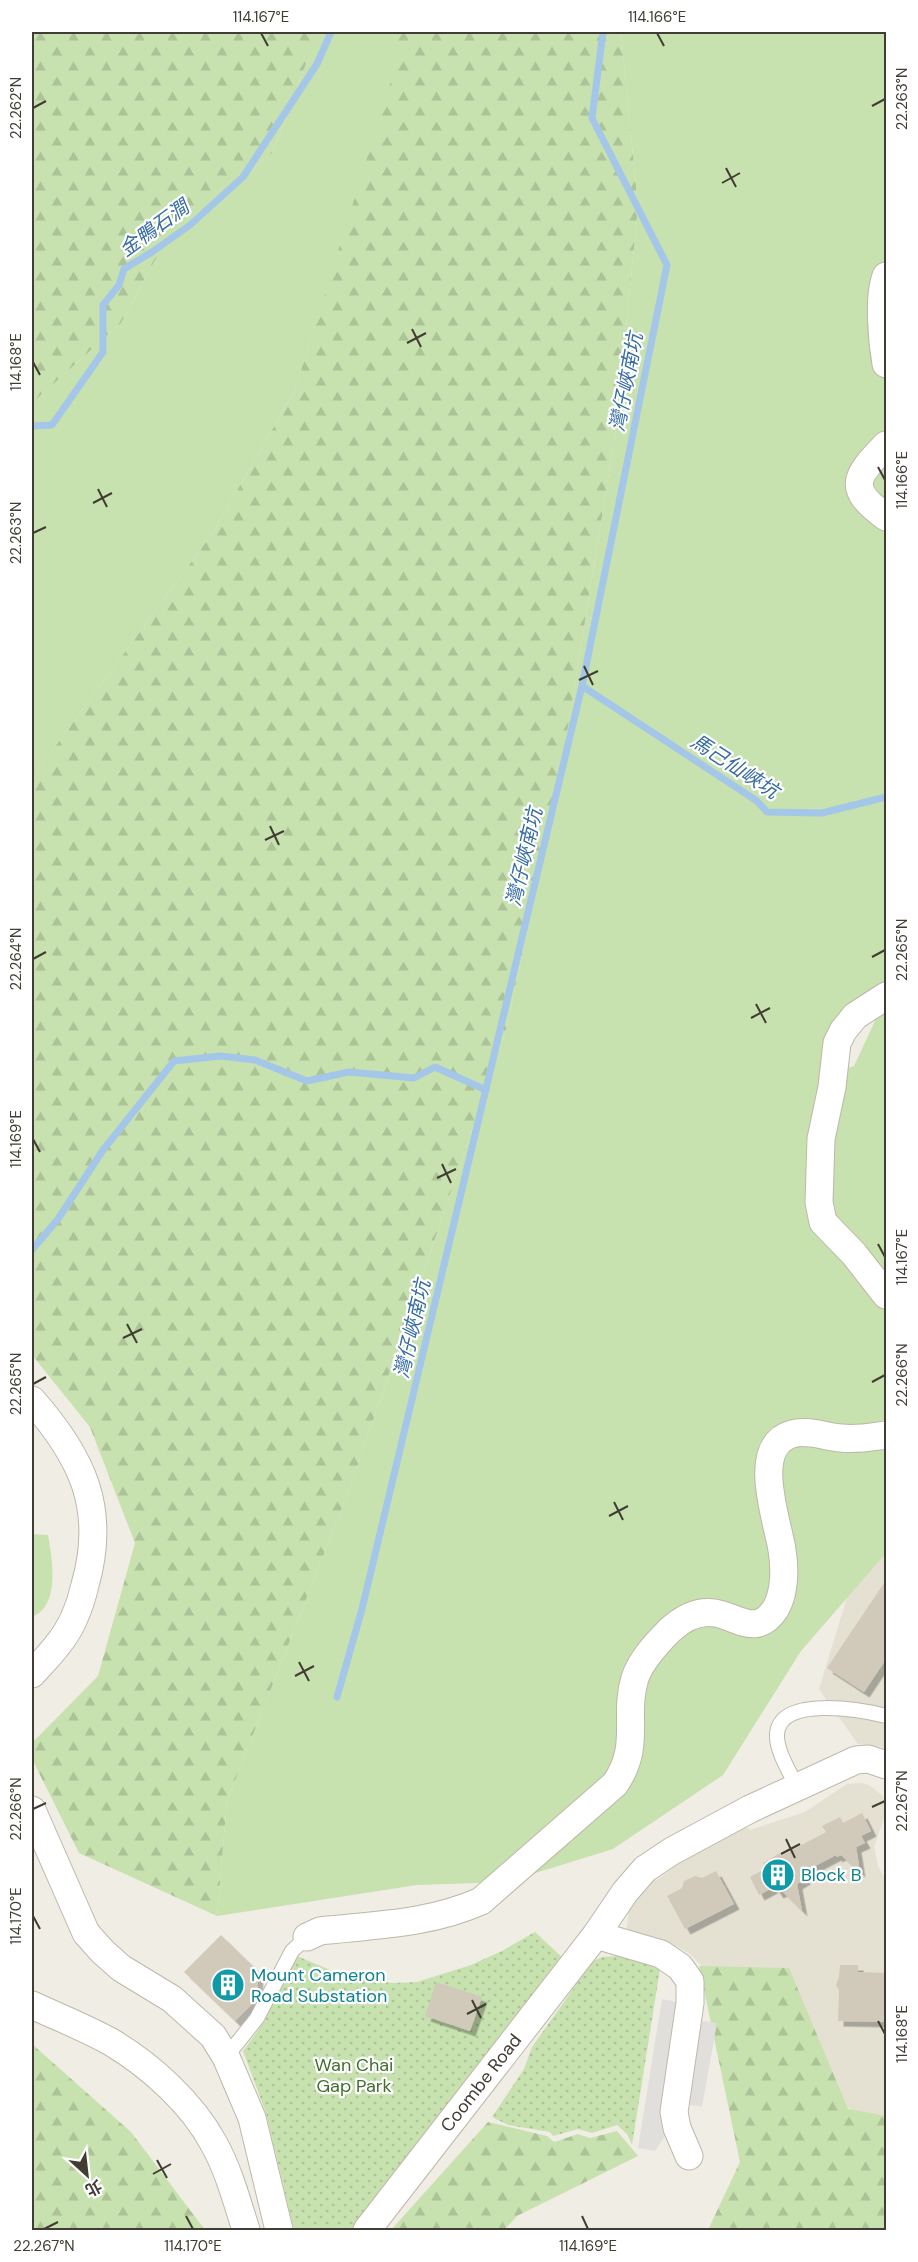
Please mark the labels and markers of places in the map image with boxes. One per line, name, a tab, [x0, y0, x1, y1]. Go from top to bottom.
building icon: Block B	[760, 1857, 796, 1893]
place label: Block B	[801, 1863, 862, 1887]
place label: Mount Cameron Road Substation	[251, 1963, 387, 2008]
building icon: Mount Cameron Road Substation	[210, 1967, 246, 2003]

